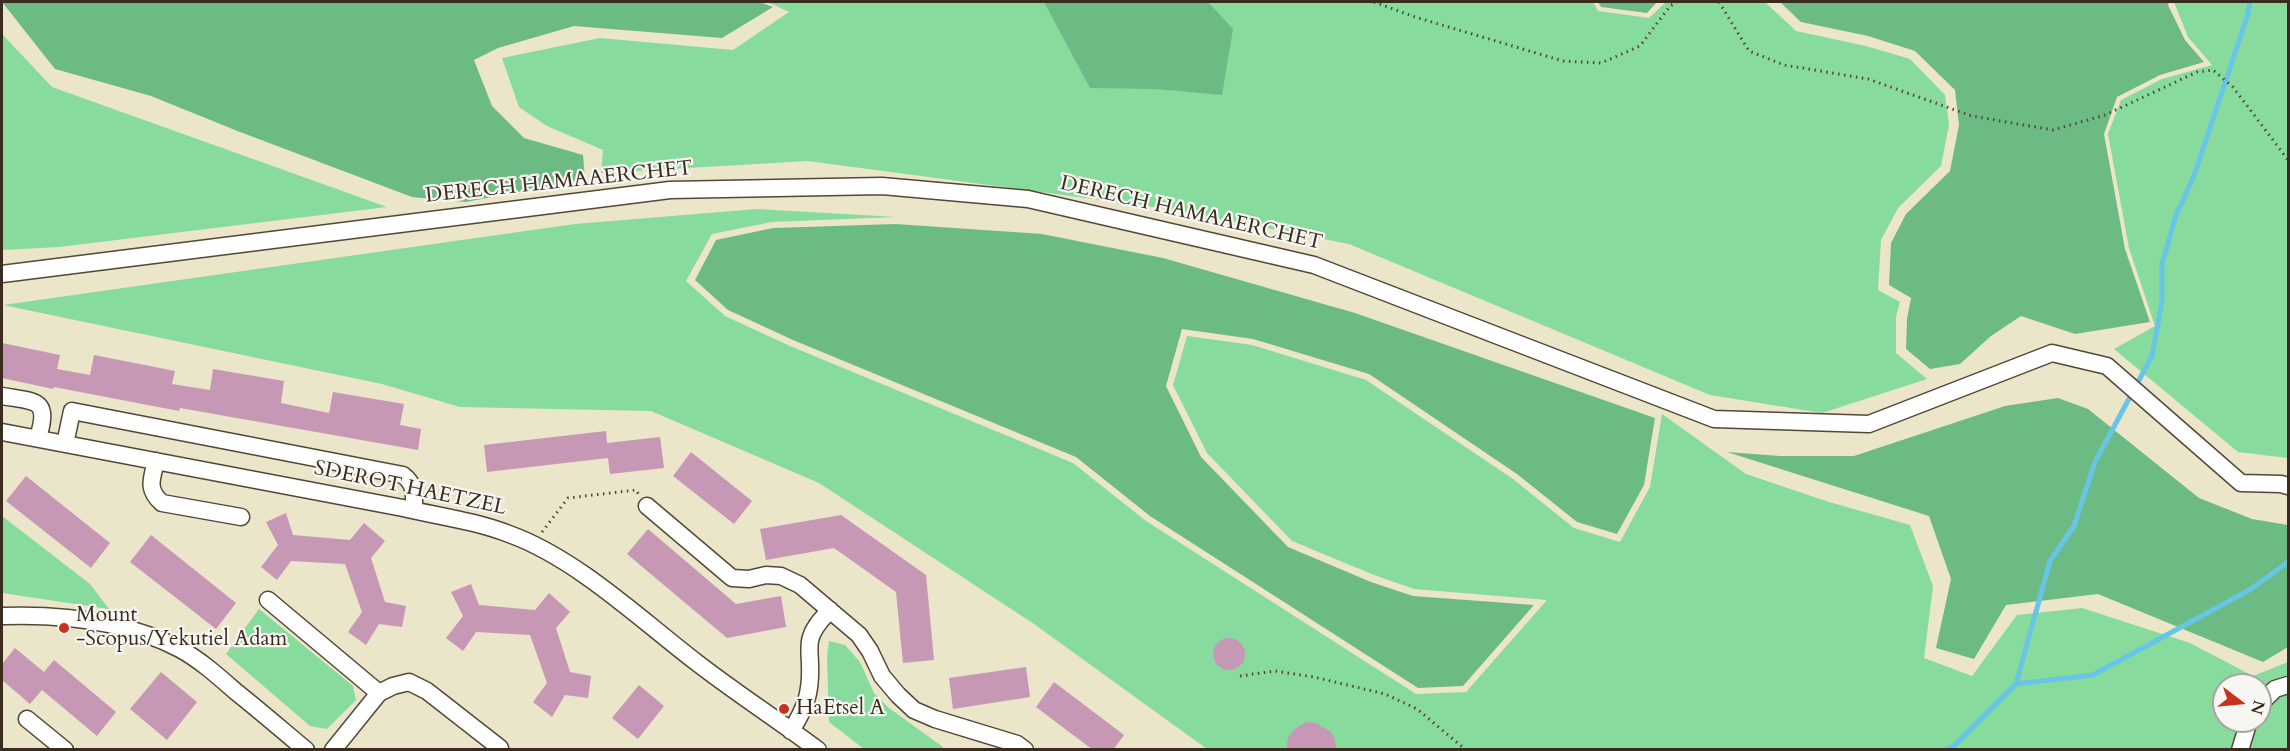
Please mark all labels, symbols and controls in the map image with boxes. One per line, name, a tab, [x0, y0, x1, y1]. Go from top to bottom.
street label: DERECH HAMAAERCHET	[424, 156, 694, 210]
street label: DERECH HAMAAERCHET	[1057, 172, 1325, 256]
street label: SDEROT HAETZEL	[312, 456, 508, 522]
place label: Mount -Scopus/Yekutiel Adam	[76, 603, 287, 653]
marker: Mount -Scopus/Yekutiel Adam	[57, 621, 71, 635]
north arrow	[2212, 673, 2272, 733]
place label: HaEtsel A	[796, 696, 885, 722]
text: N	[2245, 698, 2270, 717]
marker: HaEtsel A	[777, 702, 791, 716]

